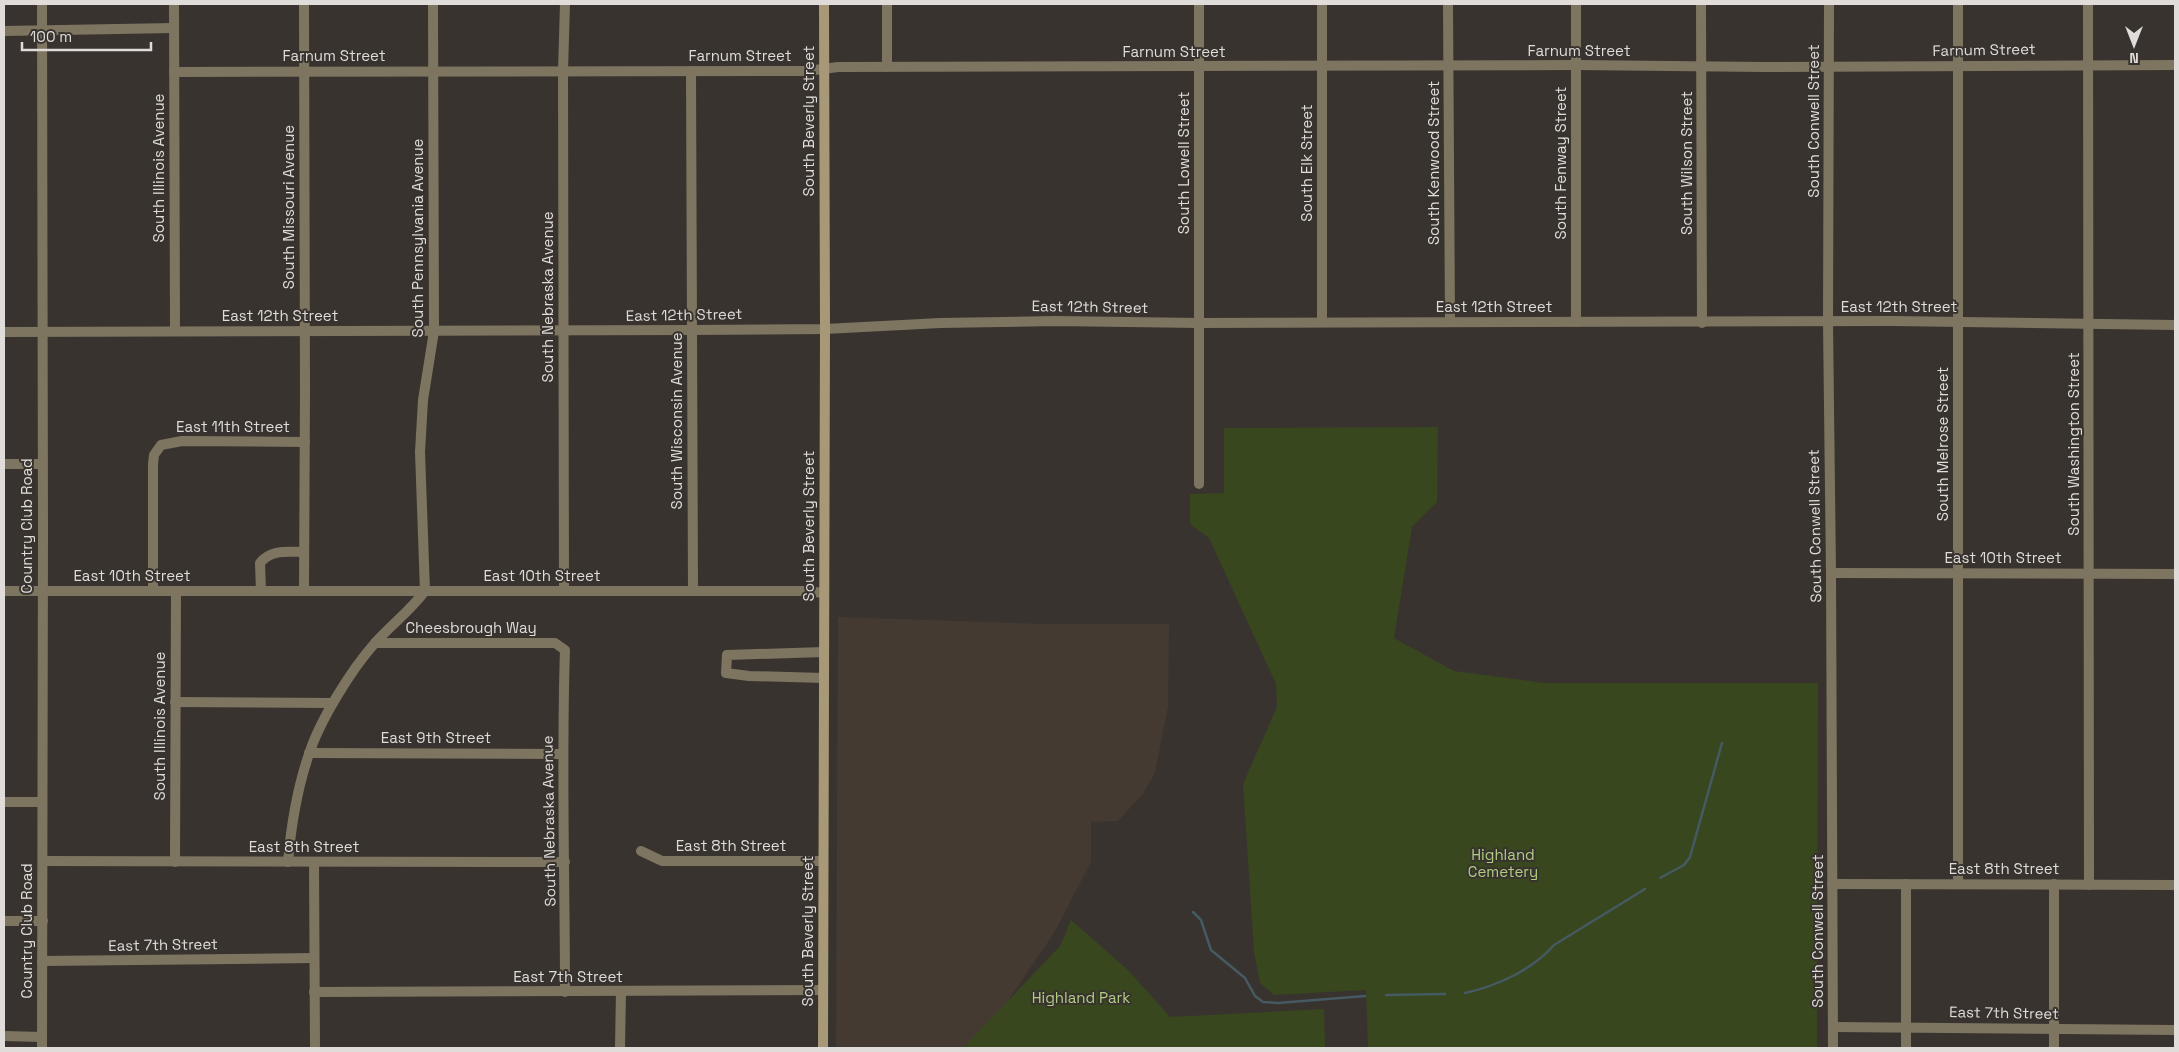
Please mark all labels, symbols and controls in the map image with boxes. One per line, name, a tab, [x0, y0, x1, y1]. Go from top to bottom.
scale bar	[22, 20, 151, 52]
north arrow	[2109, 20, 2159, 70]
text: 100 m	[30, 27, 72, 46]
street label: Farnum Street	[1932, 39, 2036, 60]
street label: Farnum Street	[1527, 41, 1631, 60]
street label: Farnum Street	[1122, 42, 1226, 61]
street label: South Conwell Street	[1804, 44, 1823, 198]
street label: South Beverly Street	[799, 45, 818, 196]
street label: Farnum Street	[282, 46, 386, 65]
street label: Farnum Street	[688, 46, 792, 65]
text: N	[2129, 49, 2139, 67]
street label: South Kenwood Street	[1424, 81, 1443, 245]
street label: South Fenway Street	[1551, 87, 1570, 239]
street label: South Wilson Street	[1677, 91, 1696, 235]
street label: South Lowell Street	[1174, 92, 1193, 234]
street label: South Illinois Avenue	[149, 93, 168, 242]
street label: South Elk Street	[1297, 104, 1316, 222]
street label: South Missouri Avenue	[279, 125, 298, 289]
street label: South Pennsylvania Avenue	[408, 138, 427, 338]
street label: South Nebraska Avenue	[538, 211, 557, 383]
street label: East 12th Street	[1032, 296, 1149, 317]
street label: East 12th Street	[1436, 297, 1552, 316]
street label: East 12th Street	[1841, 297, 1957, 316]
street label: East 12th Street	[626, 304, 743, 325]
street label: East 12th Street	[222, 306, 338, 325]
street label: South Wisconsin Avenue	[667, 332, 686, 510]
street label: South Washington Street	[2064, 352, 2083, 536]
street label: South Melrose Street	[1933, 367, 1952, 521]
street label: East 11th Street	[176, 417, 290, 436]
street label: South Conwell Street	[1804, 449, 1825, 603]
street label: South Beverly Street	[799, 450, 818, 601]
street label: Country Club Road	[17, 458, 36, 594]
street label: East 10th Street	[1944, 548, 2062, 567]
street label: East 10th Street	[73, 566, 191, 585]
street label: East 10th Street	[483, 566, 601, 585]
street label: Cheesbrough Way	[405, 618, 537, 637]
street label: South Illinois Avenue	[150, 651, 169, 800]
street label: East 9th Street	[381, 728, 491, 747]
street label: South Nebraska Avenue	[538, 735, 559, 907]
street label: East 8th Street	[676, 836, 786, 855]
street label: East 8th Street	[249, 837, 359, 856]
park label: Highland Cemetery	[1468, 845, 1538, 881]
street label: South Conwell Street	[1808, 854, 1827, 1008]
street label: South Beverly Street	[798, 855, 817, 1006]
street label: East 8th Street	[1949, 859, 2059, 878]
street label: Country Club Road	[17, 863, 36, 999]
street label: East 7th Street	[108, 934, 218, 955]
street label: East 7th Street	[513, 967, 623, 986]
park label: Highland Park	[1032, 988, 1130, 1007]
street label: East 7th Street	[1949, 1002, 2059, 1023]

